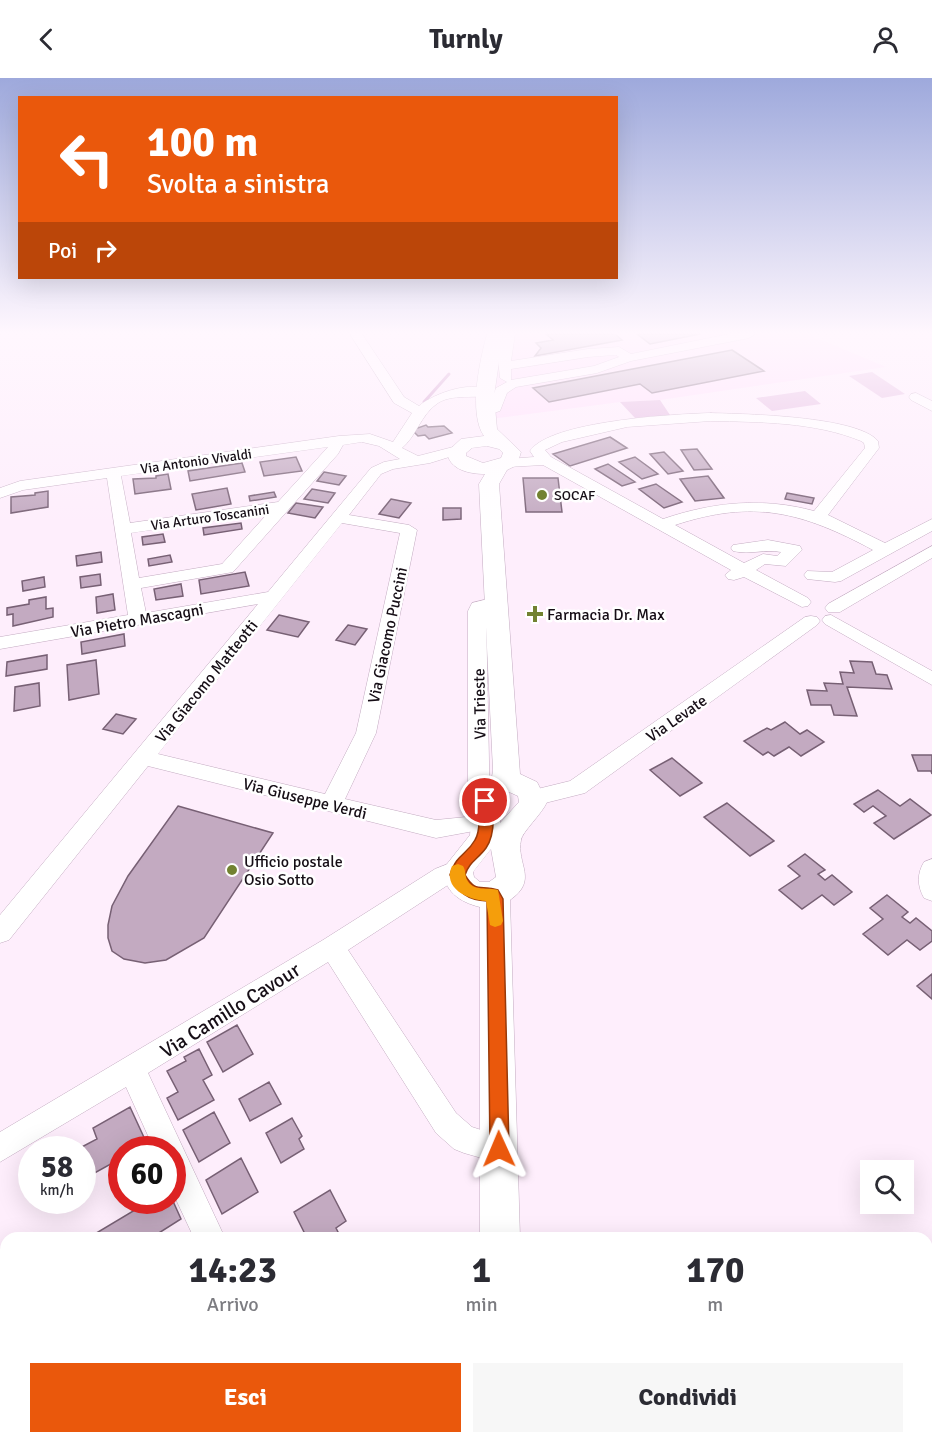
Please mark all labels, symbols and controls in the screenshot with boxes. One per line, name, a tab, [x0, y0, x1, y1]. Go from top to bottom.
icon: back	[30, 23, 63, 56]
text: Turnly	[429, 23, 503, 56]
icon: person	[869, 23, 902, 56]
text: 100 m	[147, 117, 258, 168]
icon: left	[48, 120, 126, 198]
text: Svolta a sinistra	[147, 168, 330, 201]
icon: right	[89, 234, 122, 267]
text: Poi	[48, 237, 77, 264]
street label: Via Antonio Vivaldi	[139, 445, 253, 478]
place label: SOCAF	[554, 487, 595, 504]
marker: SOCAF	[535, 488, 549, 502]
street label: Via Arturo Toscanini	[150, 501, 270, 534]
street label: Via Giacomo Puccini	[364, 565, 412, 705]
street label: Via Pietro Mascagni	[69, 599, 205, 643]
place label: Farmacia Dr. Max	[547, 605, 665, 625]
marker: Farmacia Dr. Max	[528, 607, 542, 621]
street label: Via Giacomo Matteotti	[151, 616, 262, 747]
street label: Via Trieste	[469, 668, 491, 740]
street label: Via Levate	[642, 691, 711, 747]
street label: Via Giuseppe Verdi	[241, 774, 369, 824]
pin	[459, 775, 510, 826]
icon: arrive	[468, 784, 501, 817]
place label: Ufficio postale Osio Sotto	[244, 852, 343, 890]
marker: Ufficio postale Osio Sotto	[225, 863, 239, 877]
street label: Via Camillo Cavour	[156, 957, 305, 1064]
position arrow	[467, 1117, 531, 1181]
speed limit sign: 60	[108, 1136, 186, 1214]
text: 58	[41, 1149, 73, 1186]
map controls	[860, 1160, 914, 1214]
button: search	[860, 1160, 914, 1214]
text: km/h	[40, 1181, 74, 1199]
text: 14:23	[189, 1248, 277, 1293]
text: 1	[472, 1248, 491, 1293]
text: 170	[686, 1248, 744, 1293]
text: Arrivo	[207, 1292, 259, 1317]
text: min	[465, 1292, 498, 1317]
text: m	[707, 1292, 723, 1317]
button: Esci	[30, 1363, 461, 1432]
button: Condividi	[473, 1363, 903, 1432]

